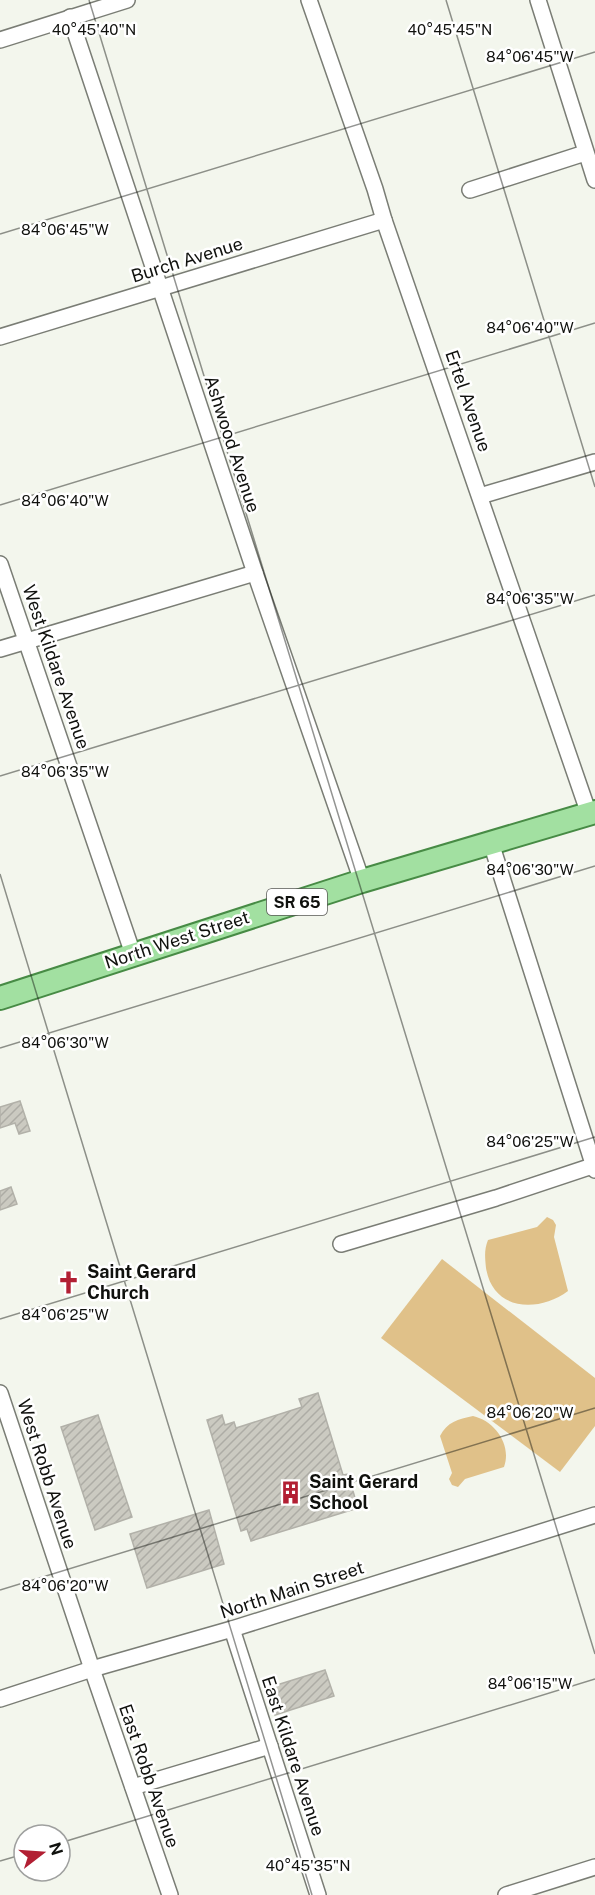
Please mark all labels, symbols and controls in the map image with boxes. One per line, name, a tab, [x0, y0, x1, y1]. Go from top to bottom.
text: 40°45'40"N	[52, 21, 136, 38]
text: 40°45'45"N	[408, 21, 492, 38]
text: 84°06'45"W	[486, 48, 574, 65]
text: 84°06'45"W	[21, 221, 109, 238]
street label: Burch Avenue	[128, 233, 245, 286]
text: 84°06'40"W	[486, 319, 574, 336]
street label: Ertel Avenue	[441, 347, 496, 455]
street label: Ashwood Avenue	[200, 373, 265, 515]
text: 84°06'40"W	[21, 492, 109, 509]
street label: West Kildare Avenue	[18, 582, 94, 752]
text: 84°06'35"W	[486, 590, 574, 607]
text: 84°06'35"W	[21, 763, 109, 780]
text: 84°06'30"W	[486, 861, 574, 878]
road number: SR 65	[267, 889, 327, 915]
street label: North West Street	[102, 906, 252, 973]
text: 84°06'30"W	[21, 1034, 109, 1051]
text: 84°06'25"W	[486, 1133, 574, 1150]
place label: Saint Gerard Church	[87, 1261, 196, 1303]
church icon: Saint Gerard Church	[56, 1269, 82, 1295]
text: 84°06'25"W	[21, 1306, 109, 1323]
street label: West Robb Avenue	[13, 1396, 82, 1551]
text: 84°06'20"W	[486, 1404, 574, 1421]
place label: Saint Gerard School	[309, 1471, 418, 1513]
building icon: Saint Gerard School	[278, 1479, 304, 1505]
street label: North Main Street	[217, 1556, 366, 1623]
text: 84°06'20"W	[21, 1577, 109, 1594]
street label: East Kildare Avenue	[258, 1673, 329, 1838]
text: 84°06'15"W	[488, 1675, 572, 1692]
street label: East Robb Avenue	[115, 1701, 184, 1851]
north arrow	[12, 1823, 72, 1883]
text: N	[45, 1840, 67, 1858]
text: 40°45'35"N	[266, 1857, 350, 1874]

